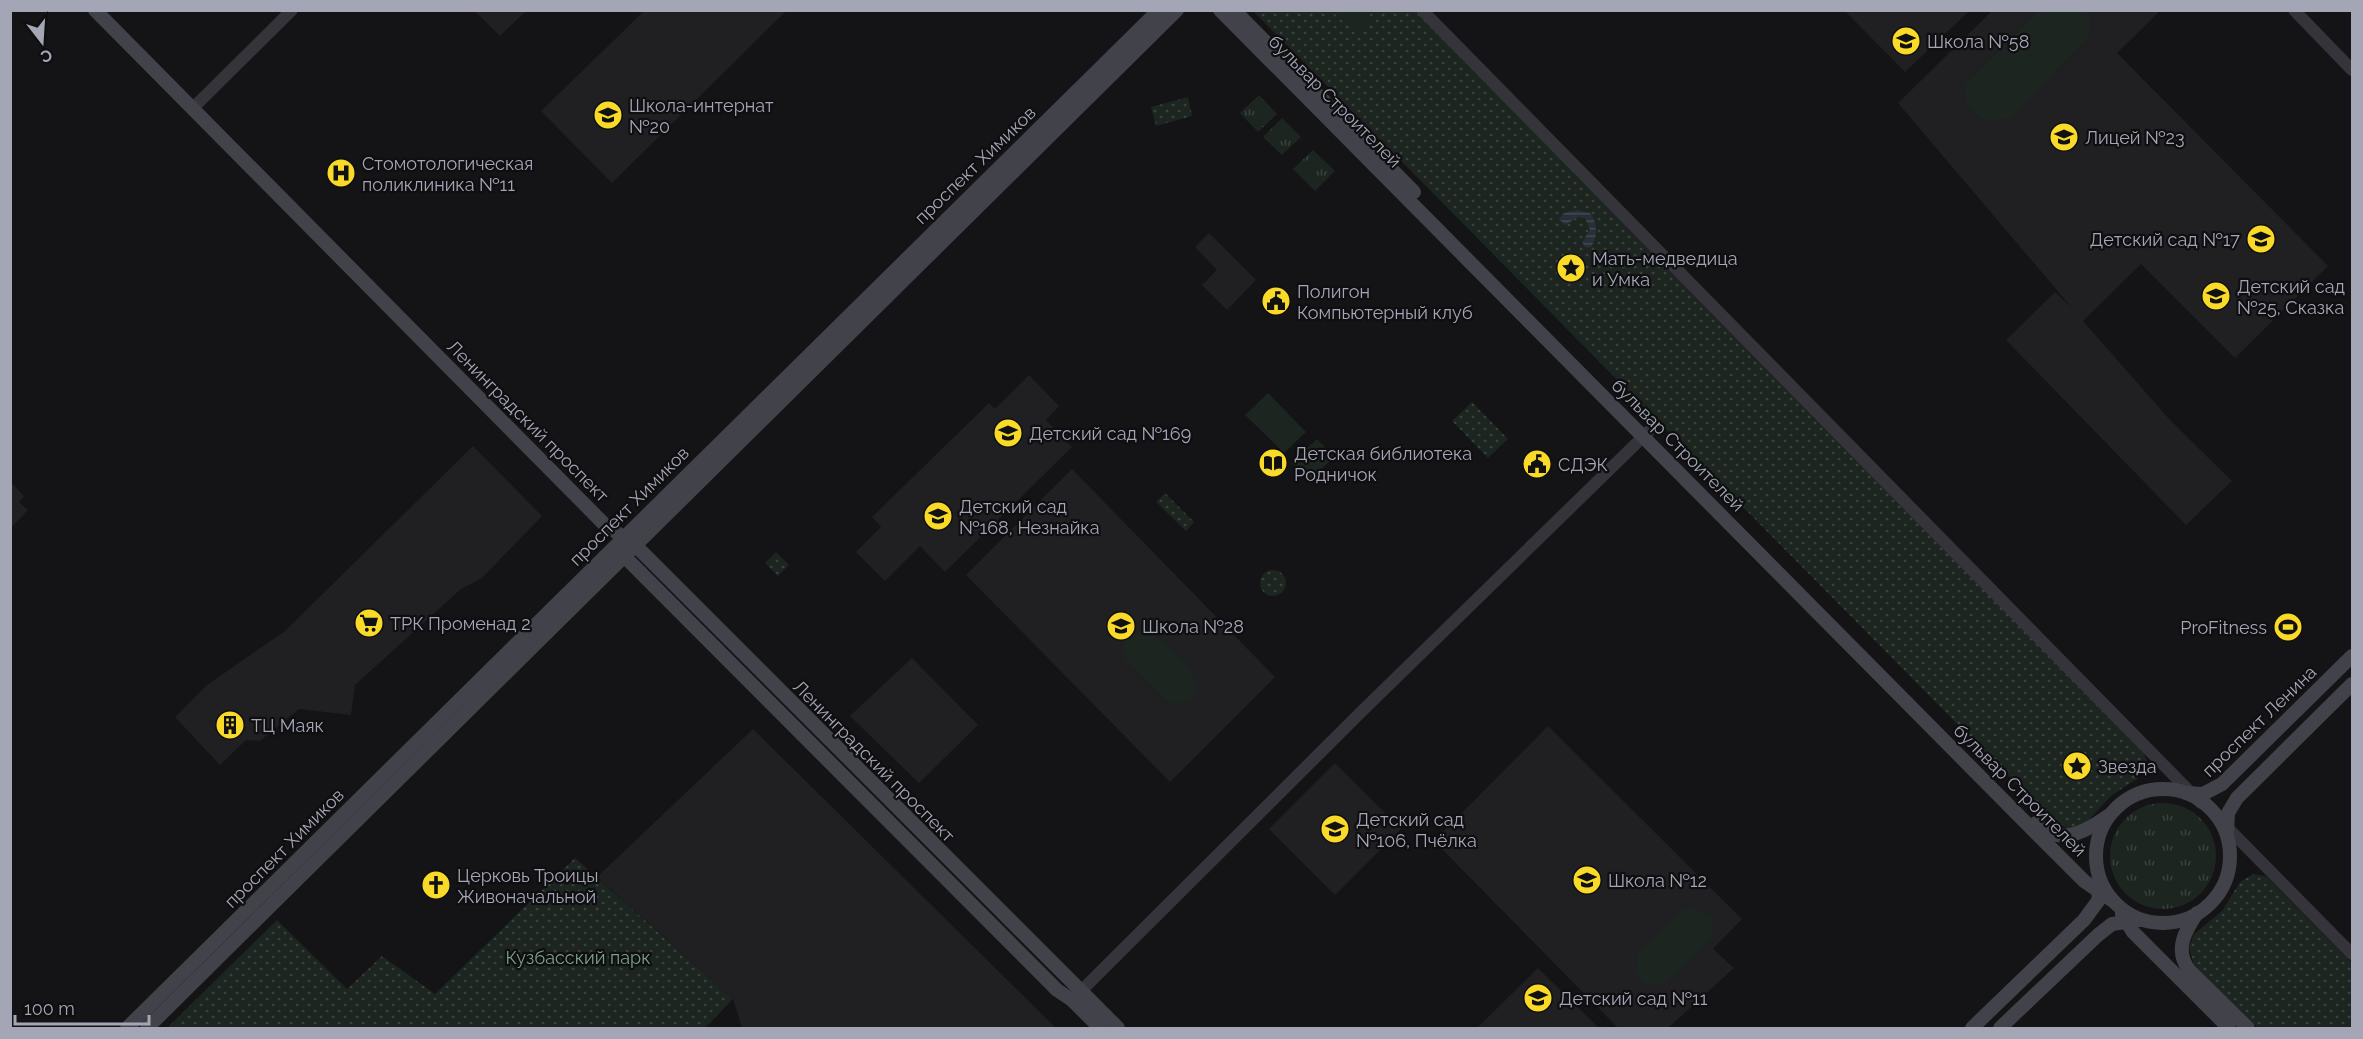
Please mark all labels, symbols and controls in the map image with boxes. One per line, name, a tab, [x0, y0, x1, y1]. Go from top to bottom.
north arrow	[12, 12, 72, 72]
school or university icon: Школа №58	[1890, 25, 1922, 57]
street label: бульвар Строителей	[1264, 30, 1406, 172]
place label: Школа №58	[1927, 31, 2029, 52]
text: С	[38, 45, 54, 67]
place label: Школа-интернат №20	[629, 95, 774, 137]
school or university icon: Школа-интернат №20	[592, 99, 624, 131]
street label: проспект Химиков	[910, 102, 1040, 228]
school or university icon: Лицей №23	[2048, 121, 2080, 153]
place label: Лицей №23	[2085, 127, 2185, 148]
place label: Стомотологическая поликлиника №11	[362, 153, 533, 195]
hospital icon: Стомотологическая поликлиника №11	[325, 157, 357, 189]
school or university icon: Детский сад №17	[2245, 223, 2277, 255]
place label: Детский сад №17	[2090, 229, 2240, 250]
place label: Мать-медведица и Умка	[1592, 248, 1738, 290]
place icon: Мать-медведица и Умка	[1555, 252, 1587, 284]
place label: Детский сад №25, Сказка	[2237, 276, 2345, 318]
school or university icon: Детский сад №25, Сказка	[2200, 280, 2232, 312]
place label: Полигон Компьютерный клуб	[1297, 281, 1473, 323]
public building icon: Полигон Компьютерный клуб	[1260, 285, 1292, 317]
street label: Ленинградский проспект	[443, 336, 613, 506]
street label: бульвар Строителей	[1607, 374, 1749, 516]
school or university icon: Детский сад №169	[992, 417, 1024, 449]
place label: Детский сад №169	[1029, 423, 1191, 444]
street label: проспект Химиков	[565, 442, 693, 570]
place label: Детская библиотека Родничок	[1294, 443, 1472, 485]
library icon: Детская библиотека Родничок	[1257, 447, 1289, 479]
public building icon: СДЭК	[1521, 448, 1553, 480]
place label: СДЭК	[1558, 454, 1608, 475]
place label: Детский сад №168, Незнайка	[959, 496, 1100, 538]
school or university icon: Детский сад №168, Незнайка	[922, 500, 954, 532]
supermarket icon: ТРК Променад 2	[353, 607, 385, 639]
school or university icon: Школа №28	[1105, 610, 1137, 642]
sports icon: ProFitness	[2272, 611, 2304, 643]
place label: ТРК Променад 2	[390, 613, 531, 634]
place label: Школа №28	[1142, 616, 1244, 637]
place label: ProFitness	[2180, 617, 2267, 638]
street label: проспект Ленина	[2198, 661, 2320, 781]
street label: Ленинградский проспект	[789, 676, 959, 846]
building icon: ТЦ Маяк	[214, 709, 246, 741]
place label: ТЦ Маяк	[251, 715, 324, 736]
street label: бульвар Строителей	[1949, 719, 2091, 861]
place icon: Звезда	[2061, 750, 2093, 782]
place label: Звезда	[2098, 756, 2157, 777]
street label: проспект Химиков	[220, 784, 348, 912]
place label: Детский сад №106, Пчёлка	[1356, 809, 1477, 851]
school or university icon: Детский сад №106, Пчёлка	[1319, 813, 1351, 845]
school or university icon: Школа №12	[1571, 864, 1603, 896]
place label: Церковь Троицы Живоначальной	[457, 865, 598, 907]
church icon: Церковь Троицы Живоначальной	[420, 869, 452, 901]
place label: Школа №12	[1608, 870, 1707, 891]
park label: Кузбасский парк	[505, 947, 651, 968]
school or university icon: Детский сад №11	[1522, 982, 1554, 1014]
scale bar	[15, 988, 148, 1026]
place label: Детский сад №11	[1559, 988, 1708, 1009]
text: 100 m	[24, 998, 75, 1019]

